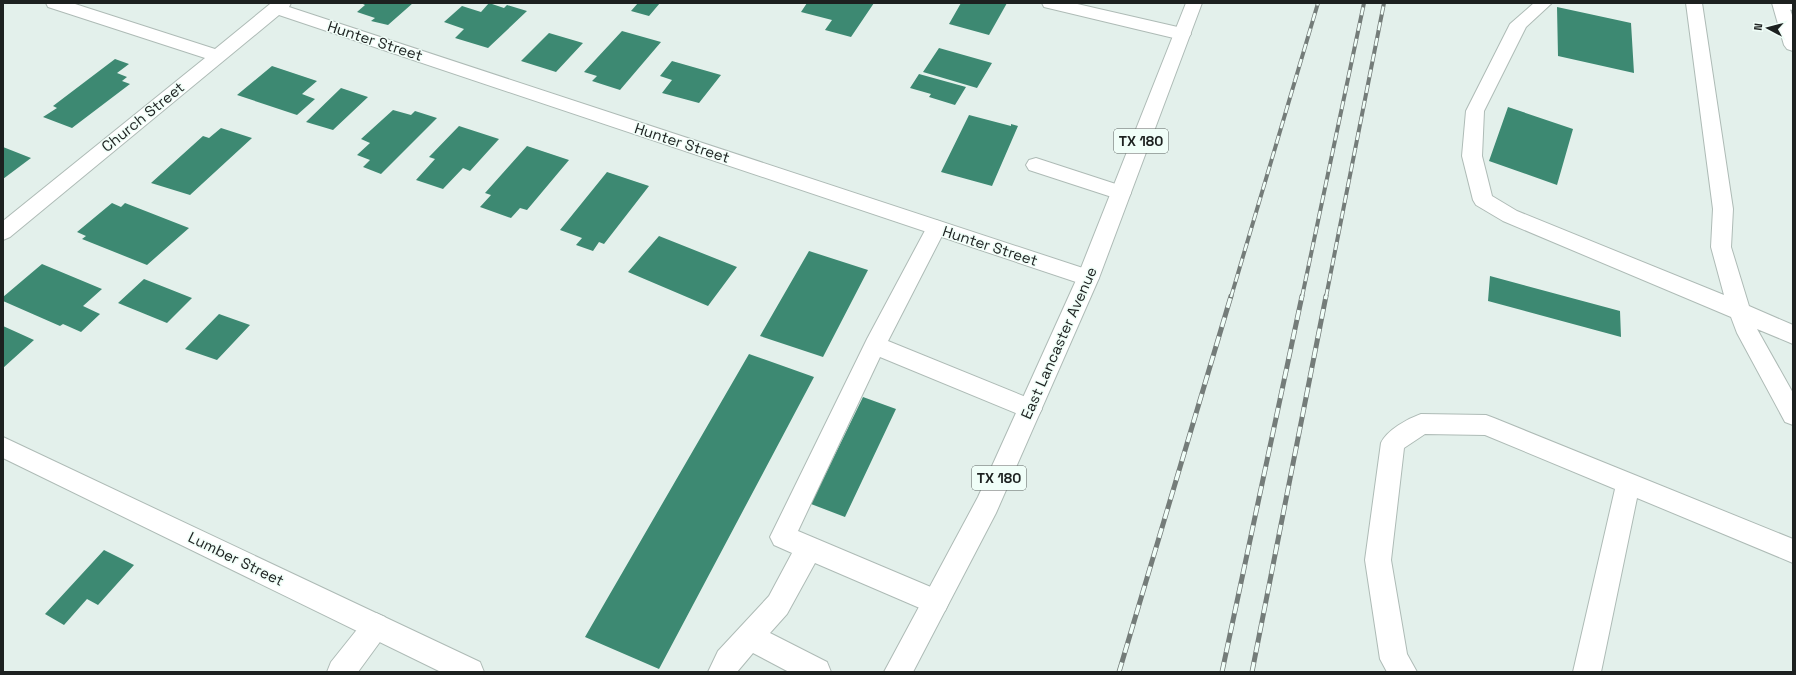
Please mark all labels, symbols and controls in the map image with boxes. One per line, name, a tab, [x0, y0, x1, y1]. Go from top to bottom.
north arrow	[1748, 8, 1788, 48]
street label: Hunter Street	[325, 16, 425, 65]
text: N	[1751, 22, 1765, 31]
street label: Church Street	[97, 77, 188, 156]
street label: Hunter Street	[632, 118, 732, 167]
road number: TX 180	[1114, 129, 1168, 153]
street label: Hunter Street	[940, 221, 1040, 270]
street label: East Lancaster Avenue	[1016, 264, 1101, 422]
road number: TX 180	[972, 466, 1026, 490]
street label: Lumber Street	[185, 527, 287, 590]

